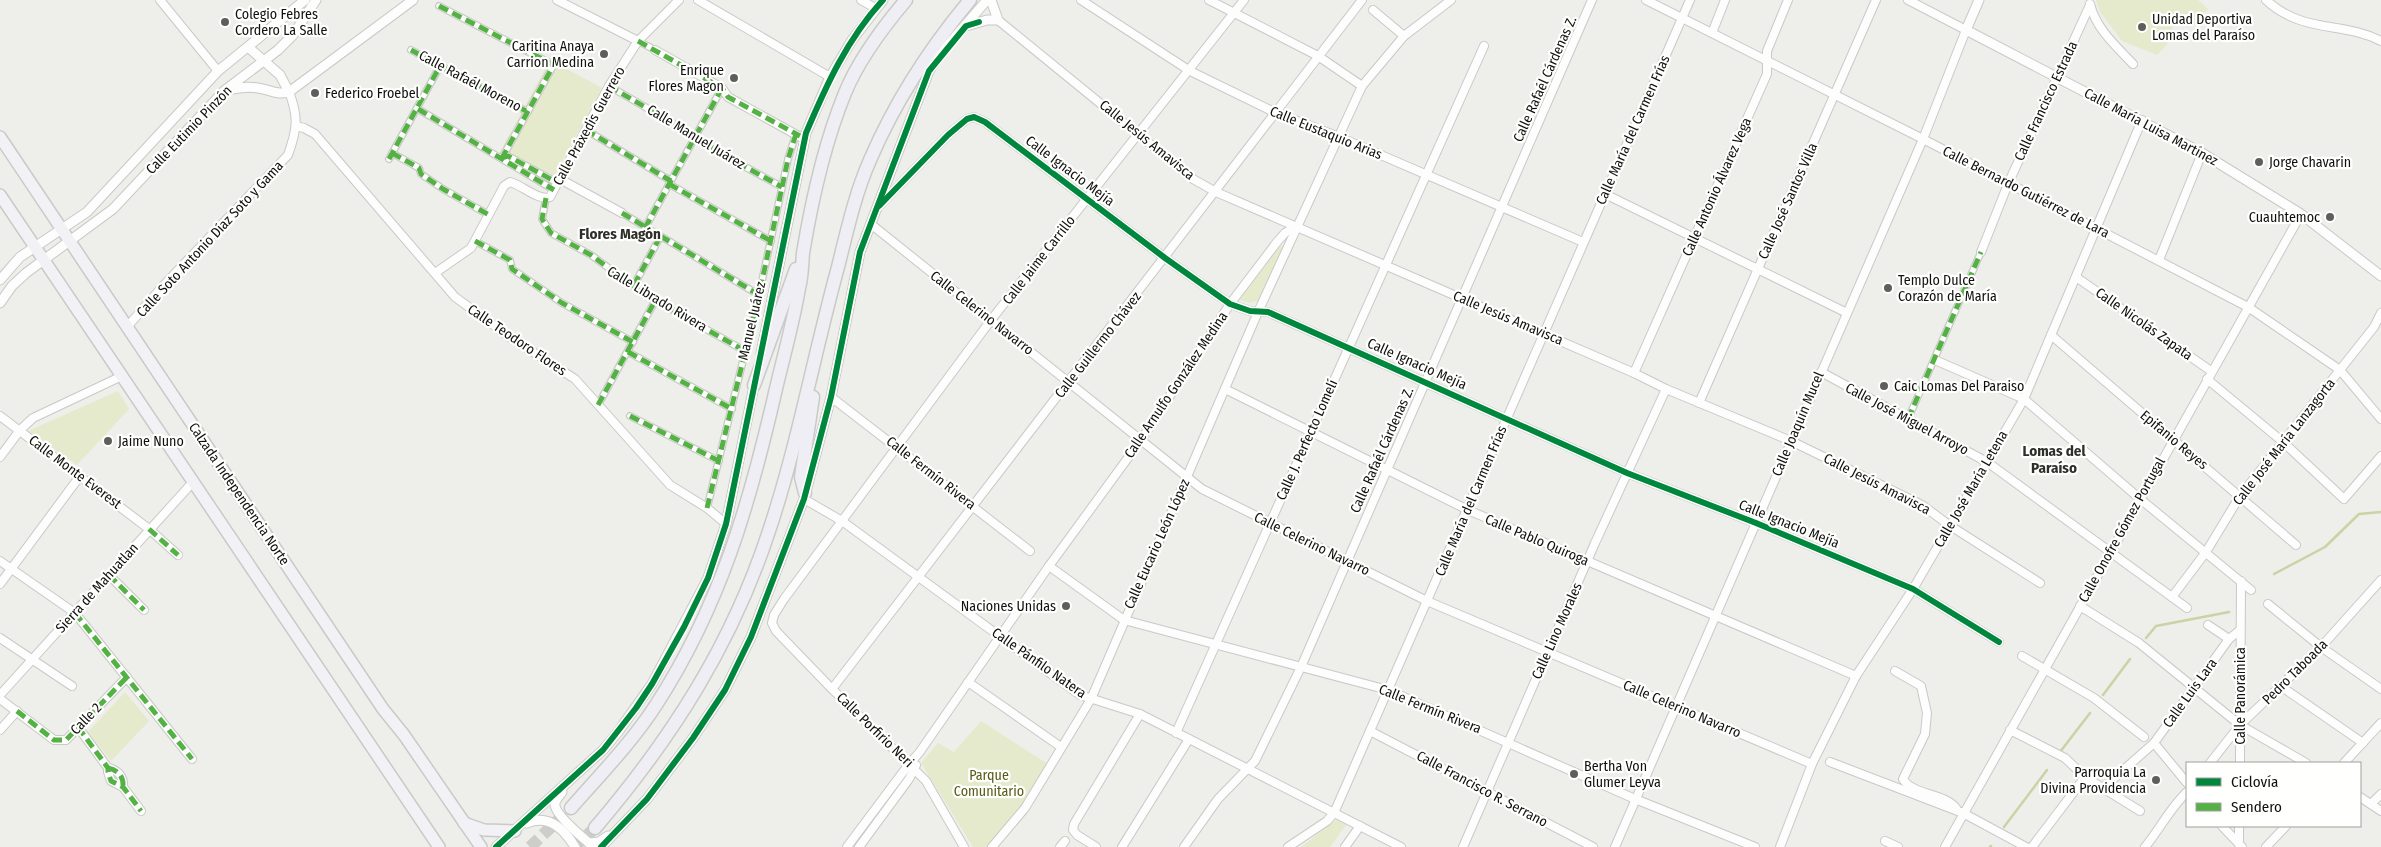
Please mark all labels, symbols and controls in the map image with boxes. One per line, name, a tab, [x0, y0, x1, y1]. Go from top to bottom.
place label: Colegio Febres Cordero La Salle	[235, 6, 327, 39]
place label: Unidad Deportiva Lomas del Paraíso	[2152, 11, 2255, 44]
street label: Calle Rafaél Cárdenas Z.	[1510, 13, 1580, 145]
marker: Colegio Febres Cordero La Salle	[219, 16, 231, 28]
marker: Unidad Deportiva Lomas del Paraíso	[2136, 21, 2148, 33]
place label: Caritina Anaya Carrion Medina	[507, 38, 594, 71]
street label: Calle Francisco Estrada	[2011, 38, 2081, 164]
street label: Calle Rafaél Moreno	[416, 47, 524, 115]
marker: Caritina Anaya Carrion Medina	[598, 48, 610, 60]
street label: Calle María del Carmen Frías	[1592, 53, 1674, 207]
place label: Enrique Flores Magon	[649, 62, 724, 95]
street label: Calle Práxedis Guerrero	[549, 64, 629, 188]
marker: Enrique Flores Magon	[728, 72, 740, 84]
street label: Calle Eutimio Pinzón	[142, 82, 236, 178]
place label: Federico Froebel	[325, 85, 420, 102]
street label: Calle María Luisa Martínez	[2081, 85, 2221, 170]
marker: Federico Froebel	[309, 87, 321, 99]
street label: Calle Jesús Amavisca	[1096, 96, 1198, 184]
street label: Calle Manuel Juárez	[644, 101, 749, 173]
street label: Calle Eustaquio Arias	[1267, 103, 1385, 163]
street label: Calle Antonio Álvarez Vega	[1678, 114, 1755, 259]
street label: Calle Ignacio Mejía	[1022, 132, 1118, 210]
street label: Calle José Santos Villa	[1755, 140, 1821, 262]
street label: Calle Bernardo Gutiérrez de Lara	[1940, 142, 2112, 242]
place label: Jorge Chavarin	[2269, 154, 2351, 171]
marker: Jorge Chavarin	[2253, 156, 2265, 168]
street label: Calle Soto Antonio Díaz Soto y Gama	[133, 157, 287, 321]
place label: Cuauhtemoc	[2249, 209, 2320, 226]
marker: Cuauhtemoc	[2324, 211, 2336, 223]
street label: Calle Jaime Carrillo	[999, 212, 1079, 308]
district label: Flores Magón	[579, 225, 661, 243]
street label: Calle Librado Rivera	[604, 263, 710, 336]
street label: Calle Celerino Navarro	[927, 267, 1037, 359]
place label: Templo Dulce Corazón de María	[1898, 272, 1997, 305]
street label: Manuel Juárez	[735, 280, 769, 362]
marker: Templo Dulce Corazón de María	[1882, 282, 1894, 294]
street label: Calle Nicolás Zapata	[2092, 284, 2196, 364]
street label: Calle Jesús Amavisca	[1450, 287, 1566, 349]
street label: Calle Guillermo Chávez	[1051, 288, 1145, 402]
street label: Calle Teodoro Flores	[464, 301, 570, 379]
street label: Calle Arnulfo González Medina	[1121, 308, 1231, 461]
street label: Calle Ignacio Mejía	[1365, 334, 1469, 394]
street label: Calle Joaquín Mucel	[1768, 369, 1828, 479]
street label: Calle José María Lanzagorta	[2229, 375, 2339, 509]
street label: Calle J. Perfecto Lomelí	[1273, 377, 1341, 503]
place label: Caic Lomas Del Paraiso	[1894, 378, 2024, 395]
street label: Calle José Miguel Arroyo	[1842, 379, 1972, 459]
marker: Caic Lomas Del Paraiso	[1878, 380, 1890, 392]
street label: Calle Rafaél Cárdenas Z.	[1347, 384, 1417, 516]
street label: Epifanio Reyes	[2137, 407, 2211, 473]
street label: Calzada Independencia Norte	[185, 420, 293, 569]
street label: Calle María del Carmen Frías	[1432, 423, 1510, 579]
street label: Calle José María Letena	[1931, 427, 2012, 551]
street label: Calle Monte Everest	[25, 432, 125, 513]
place label: Jaime Nuno	[118, 433, 184, 450]
street label: Calle Fermín Rivera	[883, 433, 979, 513]
marker: Jaime Nuno	[102, 435, 114, 447]
district label: Lomas del Paraíso	[2022, 442, 2086, 477]
street label: Calle Jesús Amavisca	[1821, 450, 1933, 518]
street label: Calle Onofre Gómez Portugal	[2075, 454, 2169, 606]
street label: Calle Eucario León López	[1121, 476, 1194, 612]
street label: Calle Ignacio Mejía	[1736, 496, 1842, 552]
street label: Calle Celerino Navarro	[1251, 509, 1373, 579]
street label: Calle Pablo Quiroga	[1483, 510, 1592, 570]
street label: Sierra de Mahuatlan	[52, 539, 142, 637]
street label: Calle Lino Morales	[1528, 580, 1586, 682]
place label: Naciones Unidas	[961, 598, 1056, 615]
marker: Naciones Unidas	[1060, 600, 1072, 612]
street label: Calle Pánfilo Natera	[988, 624, 1090, 702]
street label: Pedro Taboada	[2259, 636, 2331, 708]
street label: Calle Panorámica	[2232, 647, 2249, 745]
street label: Calle Luis Lara	[2159, 655, 2221, 731]
street label: Calle Celerino Navarro	[1620, 676, 1744, 742]
street label: Calle Fermín Rivera	[1376, 681, 1484, 737]
street label: Calle Porfirio Neri	[833, 689, 917, 771]
street label: Calle 2	[67, 700, 105, 738]
street label: Calle Francisco R. Serrano	[1413, 747, 1551, 831]
place label: Bertha Von Glumer Leyva	[1584, 758, 1661, 791]
legend	[2186, 762, 2361, 827]
place label: Parroquia La Divina Providencia	[2040, 764, 2146, 797]
park label: Parque Comunitario	[954, 767, 1024, 800]
marker: Bertha Von Glumer Leyva	[1568, 768, 1580, 780]
text: Ciclovía	[2231, 773, 2278, 791]
marker: Parroquia La Divina Providencia	[2150, 774, 2162, 786]
text: Sendero	[2231, 798, 2282, 816]

